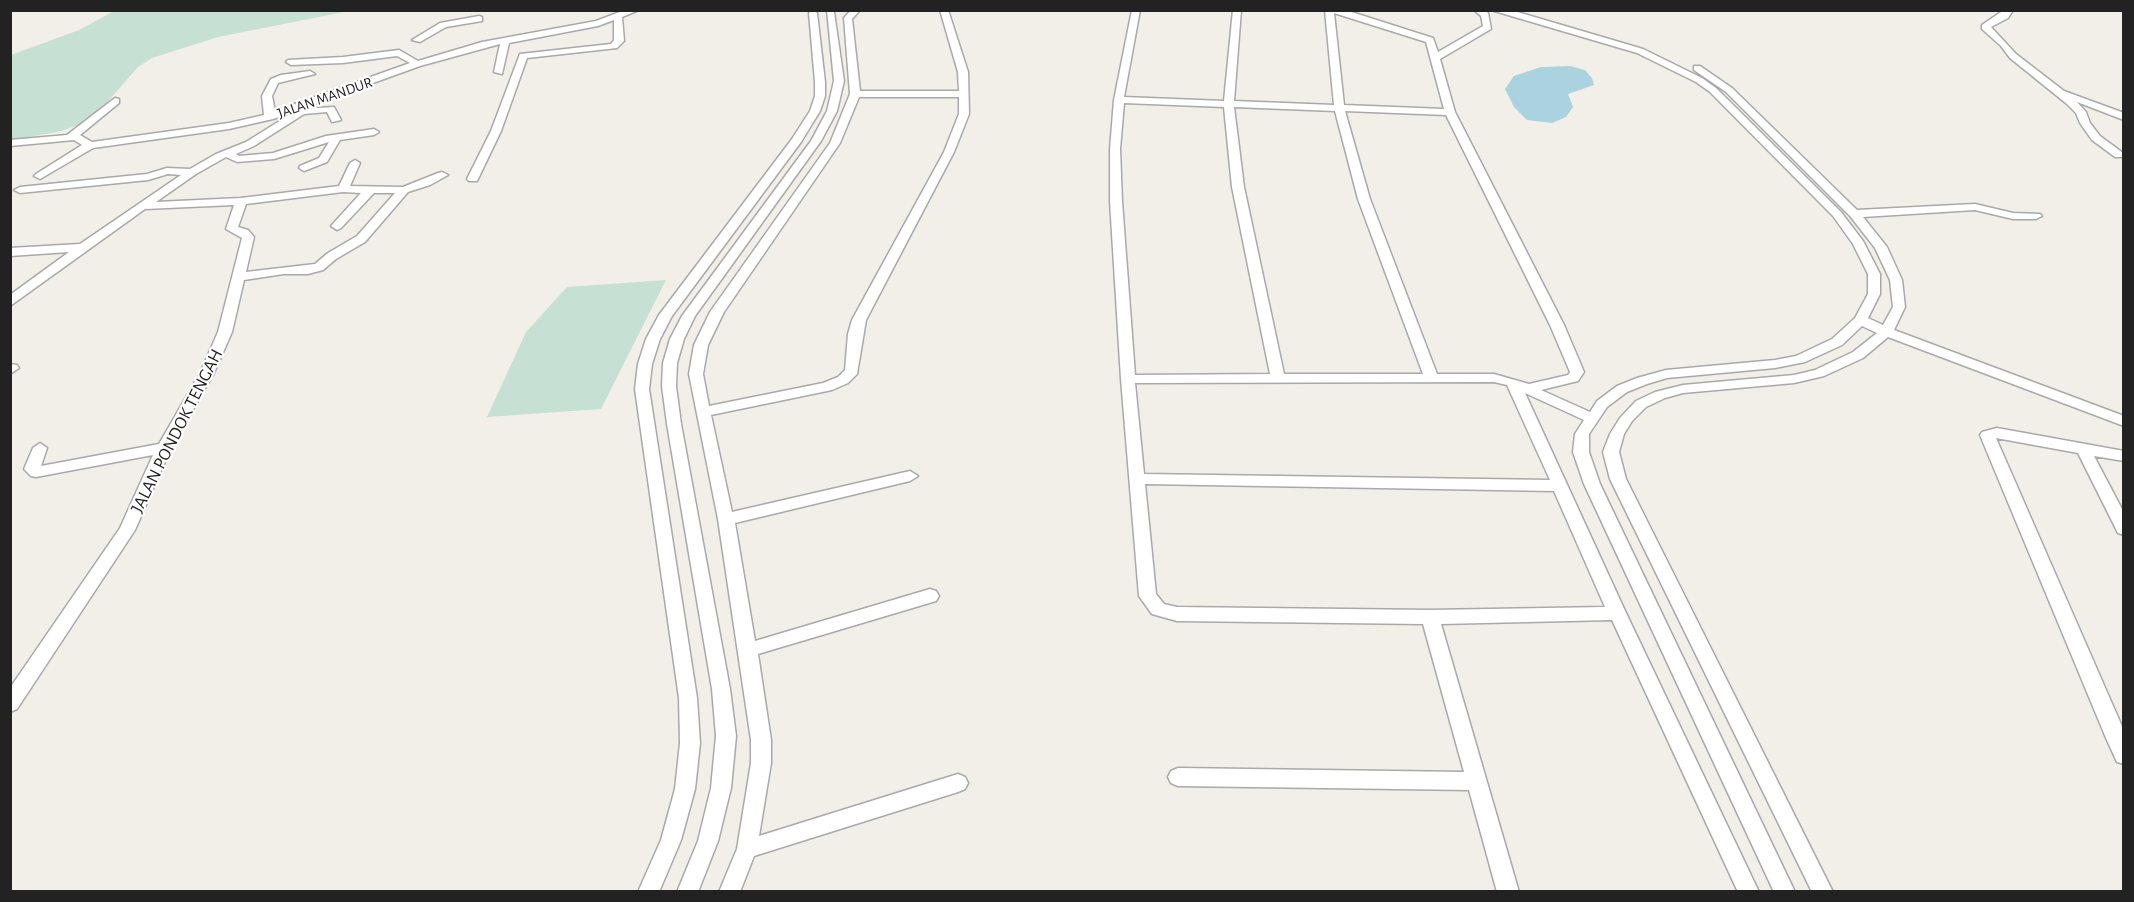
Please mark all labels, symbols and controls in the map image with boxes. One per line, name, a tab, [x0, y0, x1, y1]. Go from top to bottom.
street label: JALAN MANDUR	[275, 73, 375, 123]
street label: JALAN PONDOK TENGAH	[126, 345, 228, 517]

